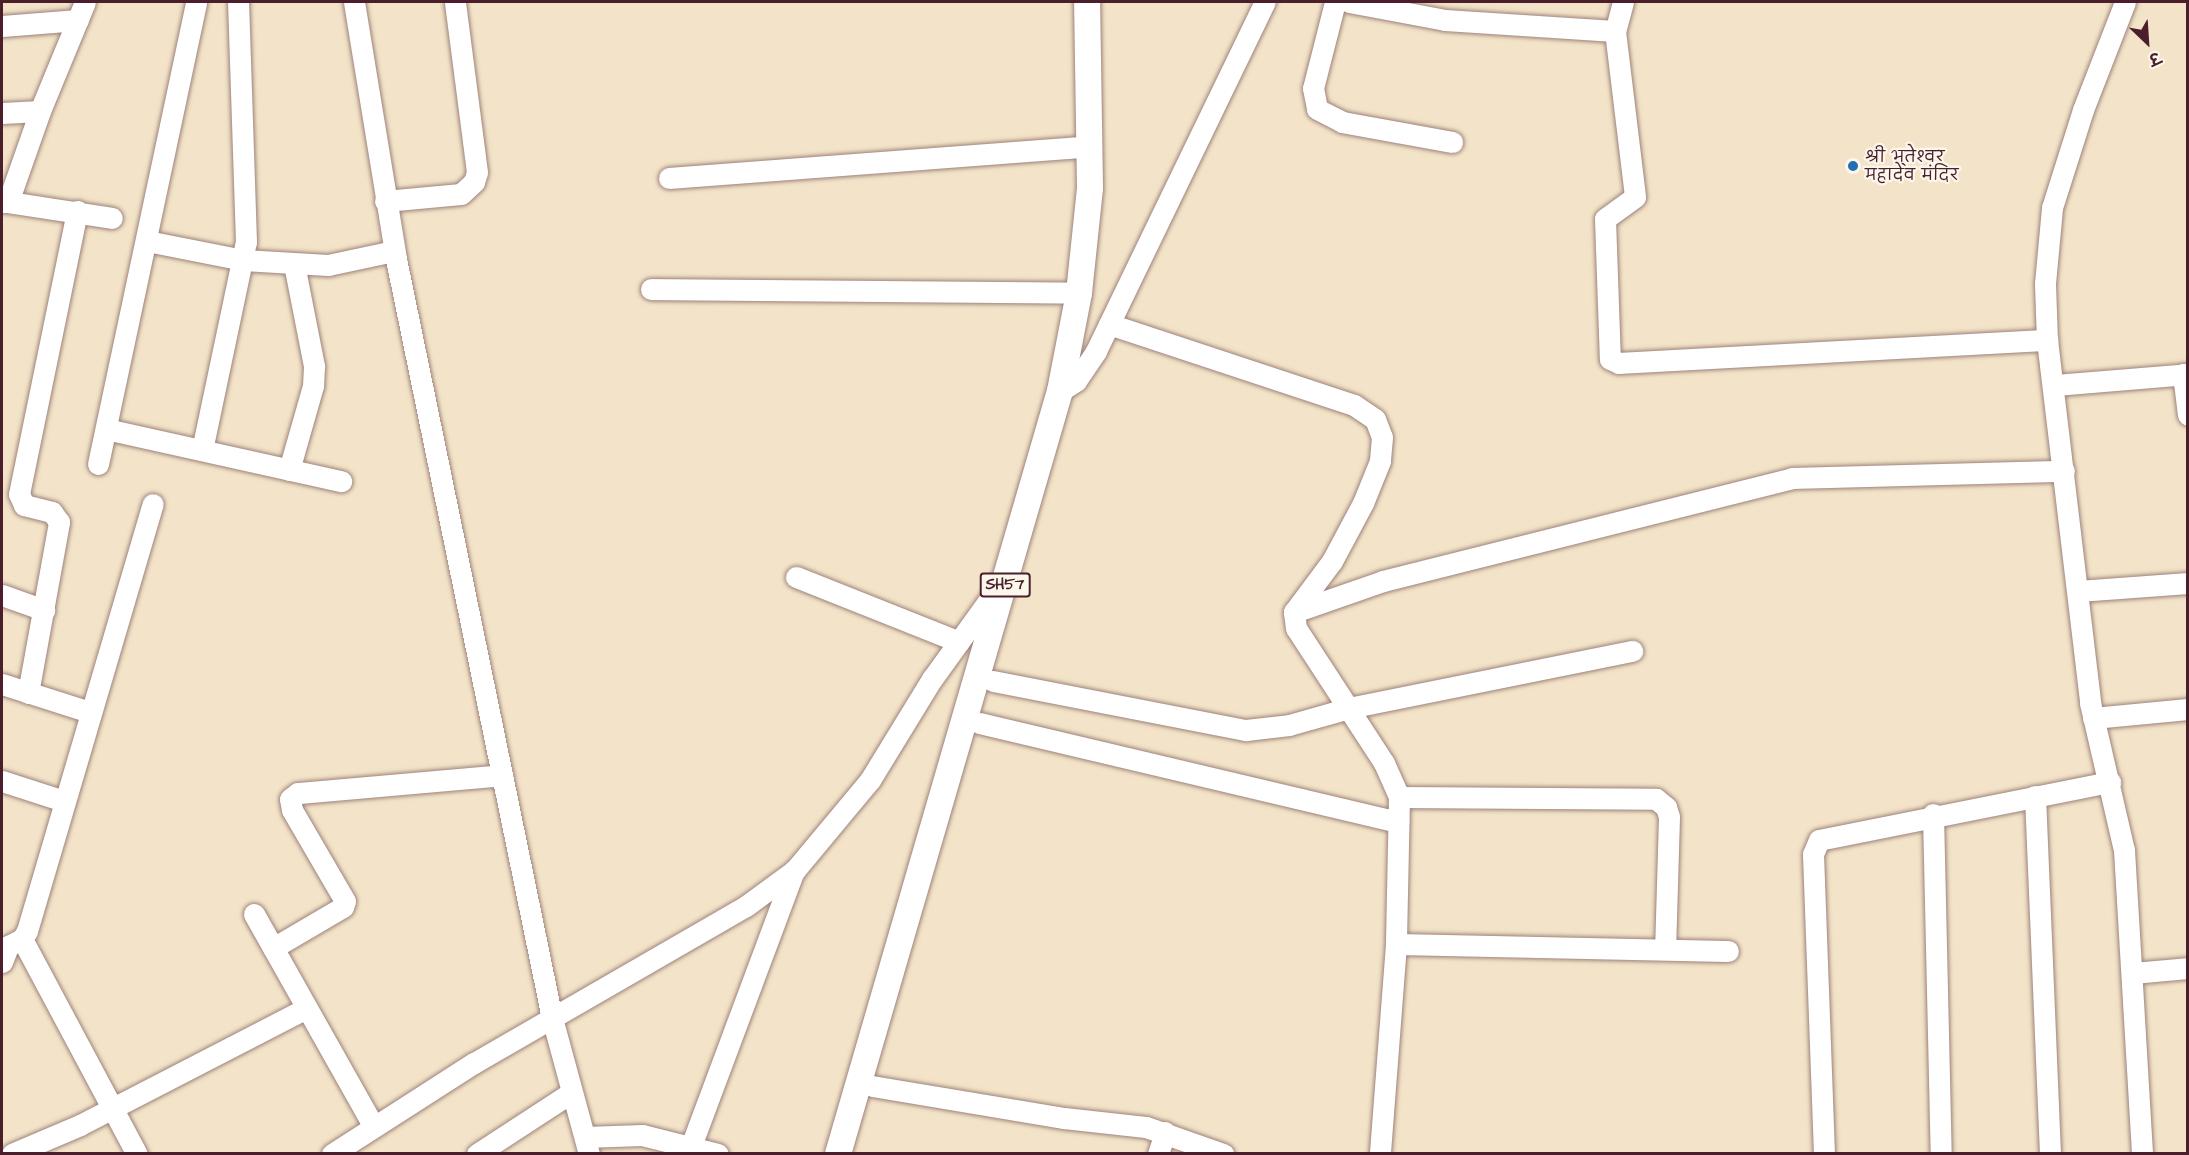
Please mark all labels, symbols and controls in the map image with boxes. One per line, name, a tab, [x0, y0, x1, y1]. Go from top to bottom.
north arrow	[2117, 12, 2177, 72]
text: उ	[2145, 46, 2164, 71]
place label: श्री भूतेश्वर महादेव मंदिर	[1865, 147, 1958, 185]
marker: श्री भूतेश्वर महादेव मंदिर	[1846, 159, 1860, 173]
road number: SH57	[980, 573, 1030, 597]

